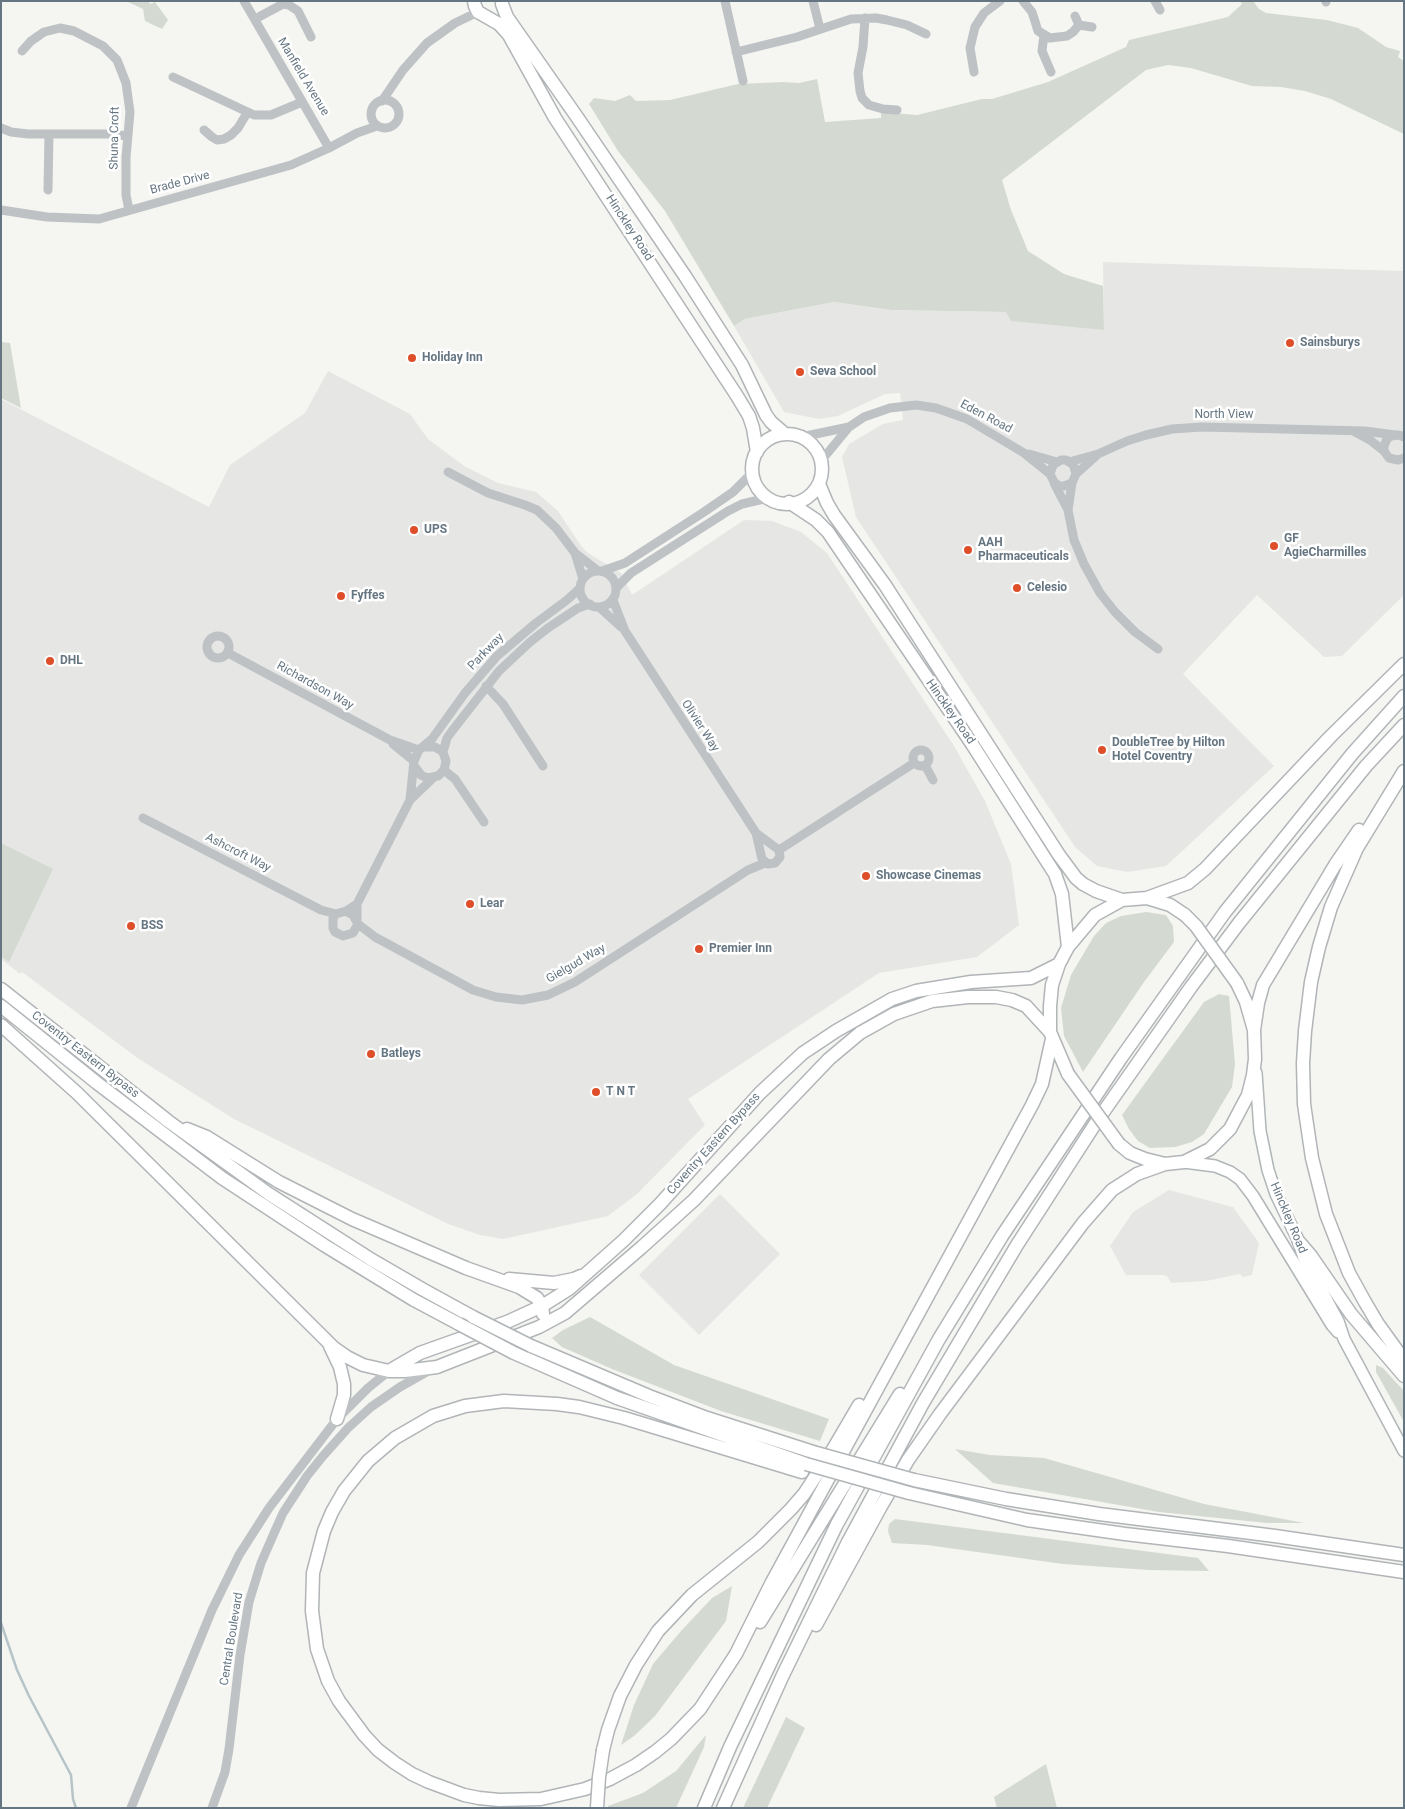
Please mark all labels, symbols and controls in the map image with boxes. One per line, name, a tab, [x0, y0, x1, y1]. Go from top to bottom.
street label: Manfield Avenue	[274, 35, 332, 119]
street label: Shuna Croft	[107, 106, 123, 170]
street label: Brade Drive	[149, 168, 211, 198]
street label: Hinckley Road	[602, 192, 656, 264]
place label: Sainsburys	[1300, 336, 1360, 350]
marker: Sainsburys	[1284, 337, 1296, 349]
place label: Holiday Inn	[422, 351, 483, 365]
marker: Holiday Inn	[406, 352, 418, 364]
place label: Seva School	[810, 365, 876, 379]
marker: Seva School	[794, 366, 806, 378]
street label: Eden Road	[957, 397, 1015, 437]
street label: North View	[1194, 408, 1254, 422]
place label: UPS	[424, 523, 447, 537]
marker: UPS	[408, 524, 420, 536]
place label: GF AgieCharmilles	[1284, 532, 1367, 560]
place label: AAH Pharmaceuticals	[978, 536, 1069, 564]
marker: GF AgieCharmilles	[1268, 540, 1280, 552]
marker: AAH Pharmaceuticals	[962, 544, 974, 556]
place label: Celesio	[1027, 581, 1067, 595]
marker: Celesio	[1011, 582, 1023, 594]
place label: Fyffes	[351, 589, 385, 603]
marker: Fyffes	[335, 590, 347, 602]
street label: Parkway	[465, 631, 507, 673]
place label: DHL	[60, 654, 83, 668]
marker: DHL	[44, 655, 56, 667]
street label: Richardson Way	[274, 659, 356, 713]
street label: Hinckley Road	[922, 677, 978, 747]
street label: Olivier Way	[678, 697, 722, 755]
place label: DoubleTree by Hilton Hotel Coventry	[1112, 736, 1225, 764]
marker: DoubleTree by Hilton Hotel Coventry	[1096, 744, 1108, 756]
street label: Ashcroft Way	[203, 830, 273, 876]
place label: Showcase Cinemas	[876, 869, 981, 883]
marker: Showcase Cinemas	[860, 870, 872, 882]
place label: Lear	[480, 897, 504, 911]
marker: Lear	[464, 898, 476, 910]
place label: BSS	[141, 919, 163, 933]
marker: BSS	[125, 920, 137, 932]
street label: Gielgud Way	[544, 941, 608, 987]
place label: Premier Inn	[709, 942, 772, 956]
marker: Premier Inn	[693, 943, 705, 955]
street label: Coventry Eastern Bypass	[28, 1009, 142, 1101]
place label: Batleys	[381, 1047, 421, 1061]
marker: Batleys	[365, 1048, 377, 1060]
place label: T N T	[606, 1085, 635, 1099]
marker: T N T	[590, 1086, 602, 1098]
street label: Coventry Eastern Bypass	[664, 1090, 764, 1198]
street label: Hinckley Road	[1267, 1180, 1309, 1256]
street label: Central Boulevard	[218, 1591, 246, 1687]

